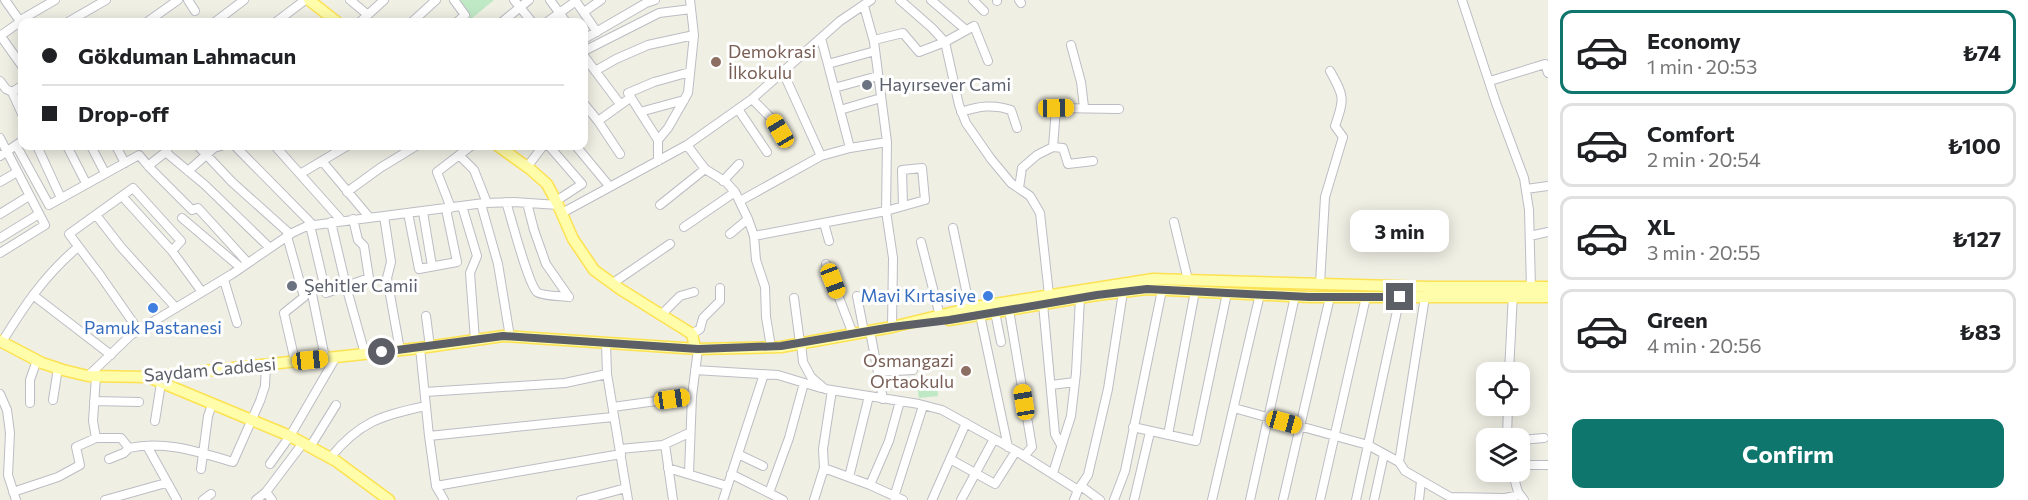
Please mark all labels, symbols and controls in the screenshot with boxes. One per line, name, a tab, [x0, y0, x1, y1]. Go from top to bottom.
icon: car	[1575, 25, 1629, 79]
text: Economy	[1647, 27, 1741, 54]
text: ₺74	[1962, 39, 2001, 66]
place label: Demokrasi İlkokulu	[728, 40, 816, 83]
text: Gökduman Lahmacun	[78, 42, 296, 69]
text: 1 min · 20:53	[1647, 54, 1758, 78]
marker: Demokrasi İlkokulu	[709, 55, 723, 69]
place label: Hayırsever Cami	[879, 73, 1011, 95]
marker: Hayırsever Cami	[860, 78, 874, 92]
car	[1038, 99, 1074, 117]
text: Drop-off	[78, 100, 169, 127]
car	[763, 111, 797, 151]
icon: car	[1575, 118, 1629, 172]
text: Comfort	[1647, 120, 1735, 147]
text: ₺100	[1947, 132, 2001, 159]
text: 2 min · 20:54	[1647, 147, 1761, 171]
callout: 3 min	[1350, 210, 1450, 252]
icon: car	[1575, 211, 1629, 265]
text: XL	[1647, 213, 1675, 240]
text: 3 min	[1374, 219, 1425, 243]
text: ₺127	[1952, 225, 2001, 252]
text: 3 min · 20:55	[1647, 240, 1760, 264]
car	[818, 261, 848, 301]
place label: Şehitler Camii	[304, 274, 418, 296]
marker: Şehitler Camii	[285, 279, 299, 293]
route end	[1386, 283, 1413, 310]
place label: Mavi Kırtasiye	[860, 284, 976, 306]
marker: Mavi Kırtasiye	[981, 289, 995, 303]
marker: Pamuk Pastanesi	[146, 301, 160, 315]
icon: car	[1575, 304, 1629, 358]
text: Green	[1647, 306, 1708, 333]
place label: Pamuk Pastanesi	[84, 316, 222, 338]
text: ₺83	[1959, 318, 2001, 345]
text: 4 min · 20:56	[1647, 333, 1762, 357]
route start	[368, 338, 395, 365]
car	[291, 349, 329, 371]
place label: Osmangazi Ortaokulu	[863, 349, 954, 392]
street label: Saydam Caddesi	[143, 352, 277, 386]
map controls	[1476, 362, 1530, 482]
button: locate	[1476, 362, 1530, 416]
marker: Osmangazi Ortaokulu	[959, 364, 973, 378]
car	[1012, 383, 1036, 421]
car	[653, 388, 691, 410]
car	[1264, 409, 1304, 435]
button: Confirm	[1572, 419, 2004, 488]
button: layers	[1476, 428, 1530, 482]

